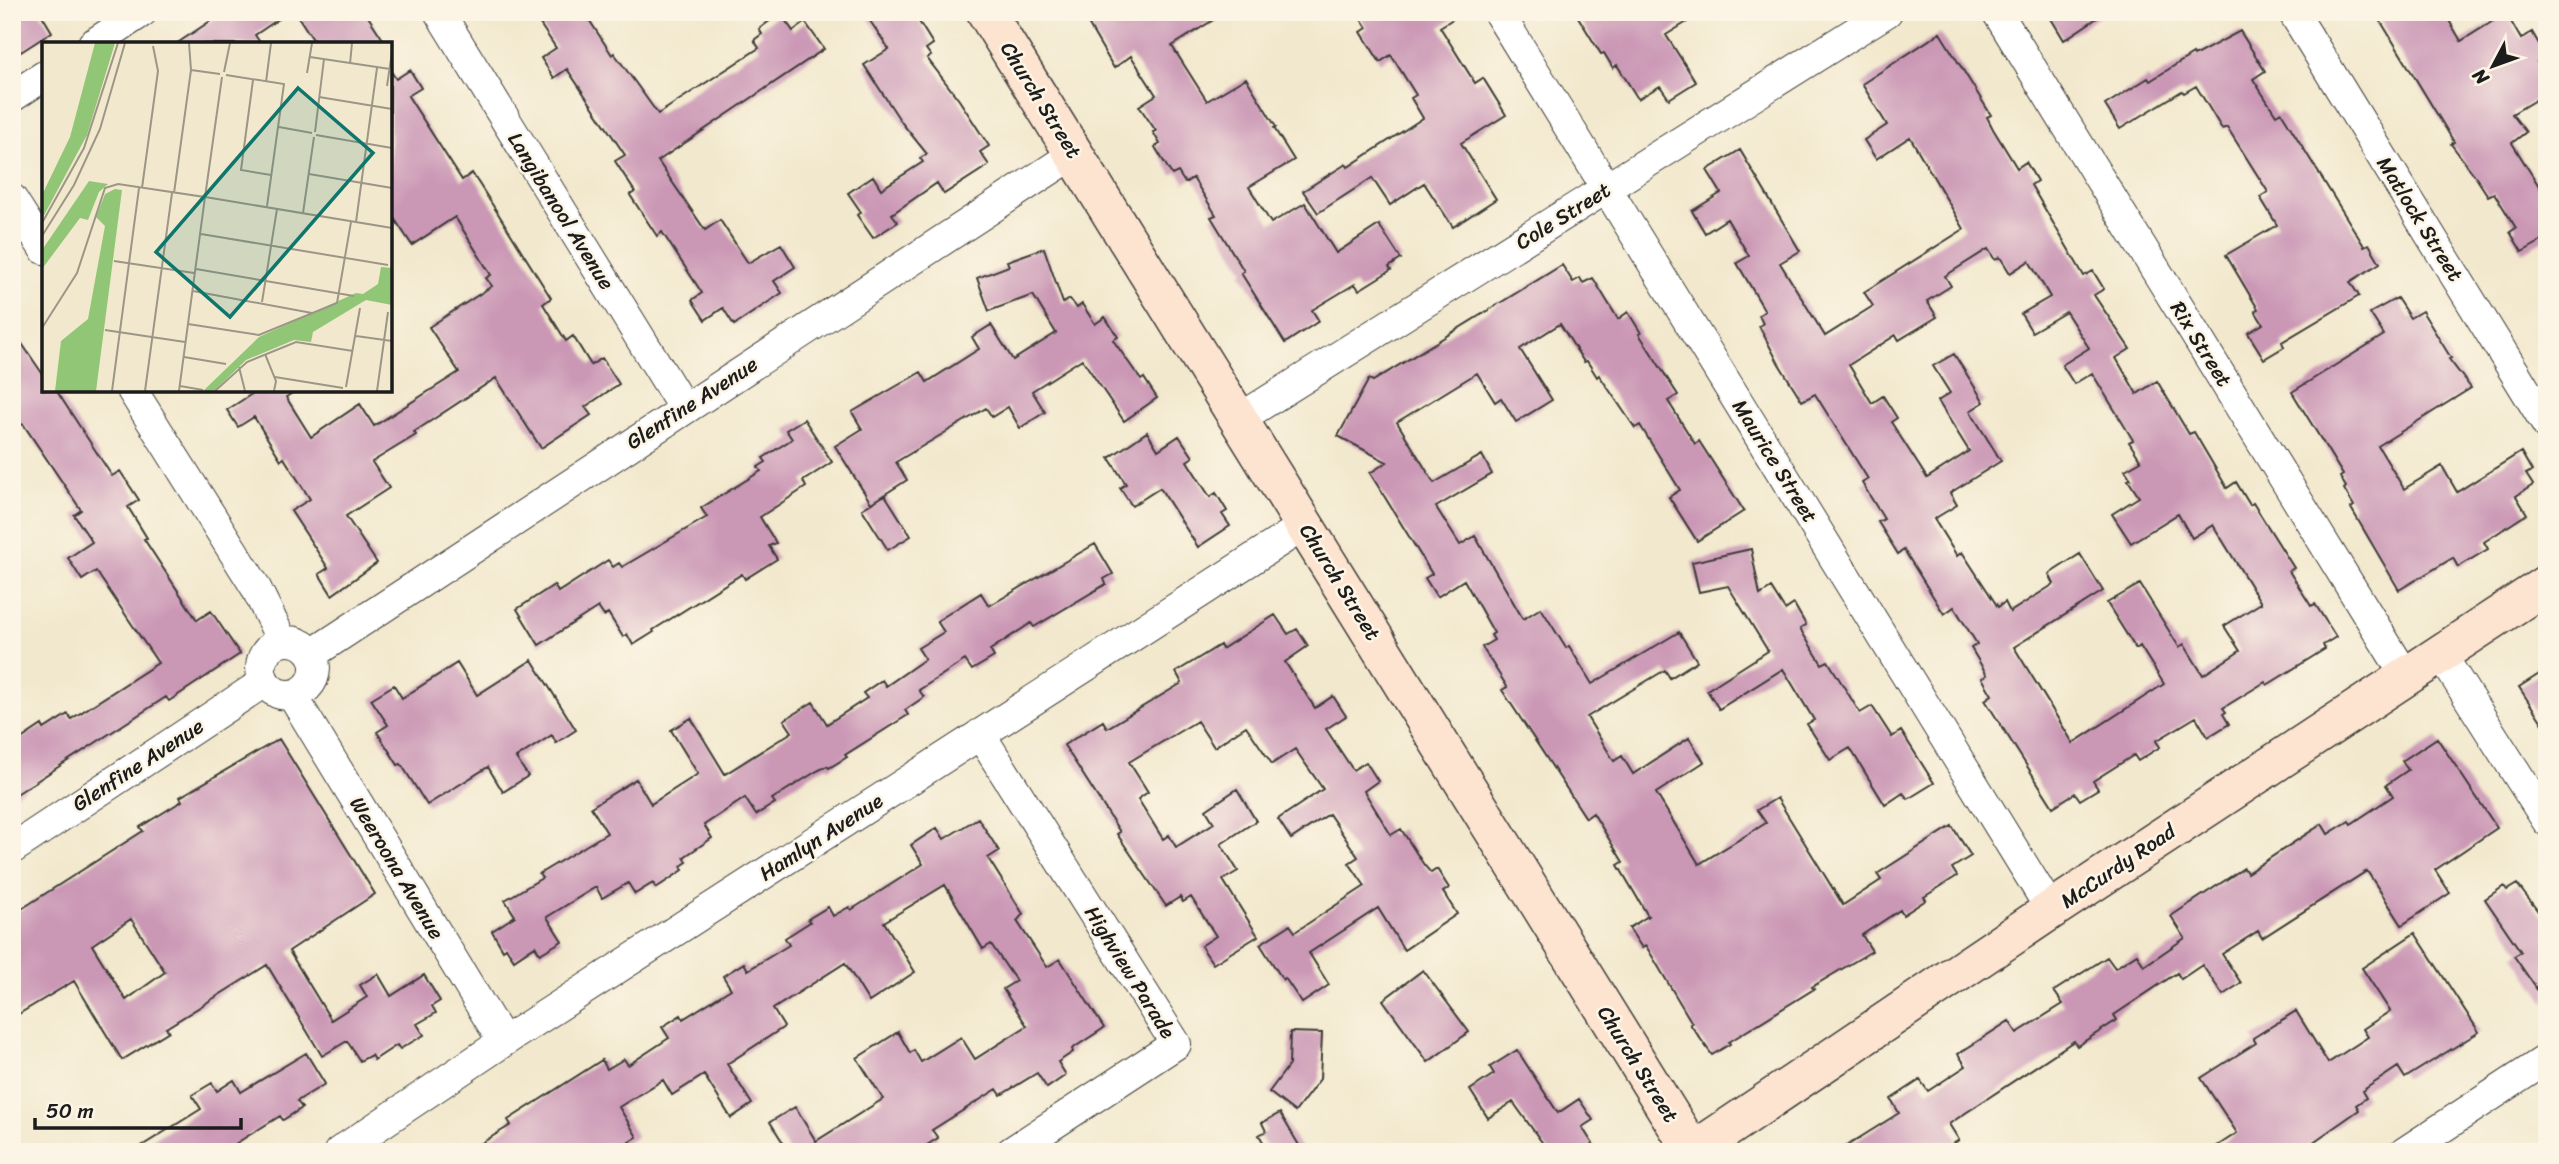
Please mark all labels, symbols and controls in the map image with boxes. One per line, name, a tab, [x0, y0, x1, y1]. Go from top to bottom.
north arrow	[2458, 32, 2528, 102]
street label: Church Street	[990, 34, 1092, 166]
inset map	[42, 42, 392, 392]
text: N	[2463, 60, 2498, 93]
street label: Langibanool Avenue	[497, 124, 625, 298]
street label: Matlock Street	[2366, 149, 2474, 289]
street label: Cole Street	[1508, 172, 1618, 260]
street label: Rix Street	[2160, 293, 2242, 395]
street label: Glenfine Avenue	[618, 346, 766, 460]
street label: Maurice Street	[1722, 391, 1828, 531]
street label: Church Street	[1289, 516, 1391, 648]
street label: Glenfine Avenue	[64, 708, 212, 822]
street label: Hamlyn Avenue	[751, 782, 891, 892]
street label: Weeroona Avenue	[339, 789, 455, 947]
street label: McCurdy Road	[2052, 812, 2185, 919]
street label: Highview Parade	[1074, 898, 1186, 1046]
street label: Church Street	[1587, 998, 1689, 1130]
scale bar	[35, 1087, 242, 1131]
text: 50 m	[46, 1092, 94, 1130]

